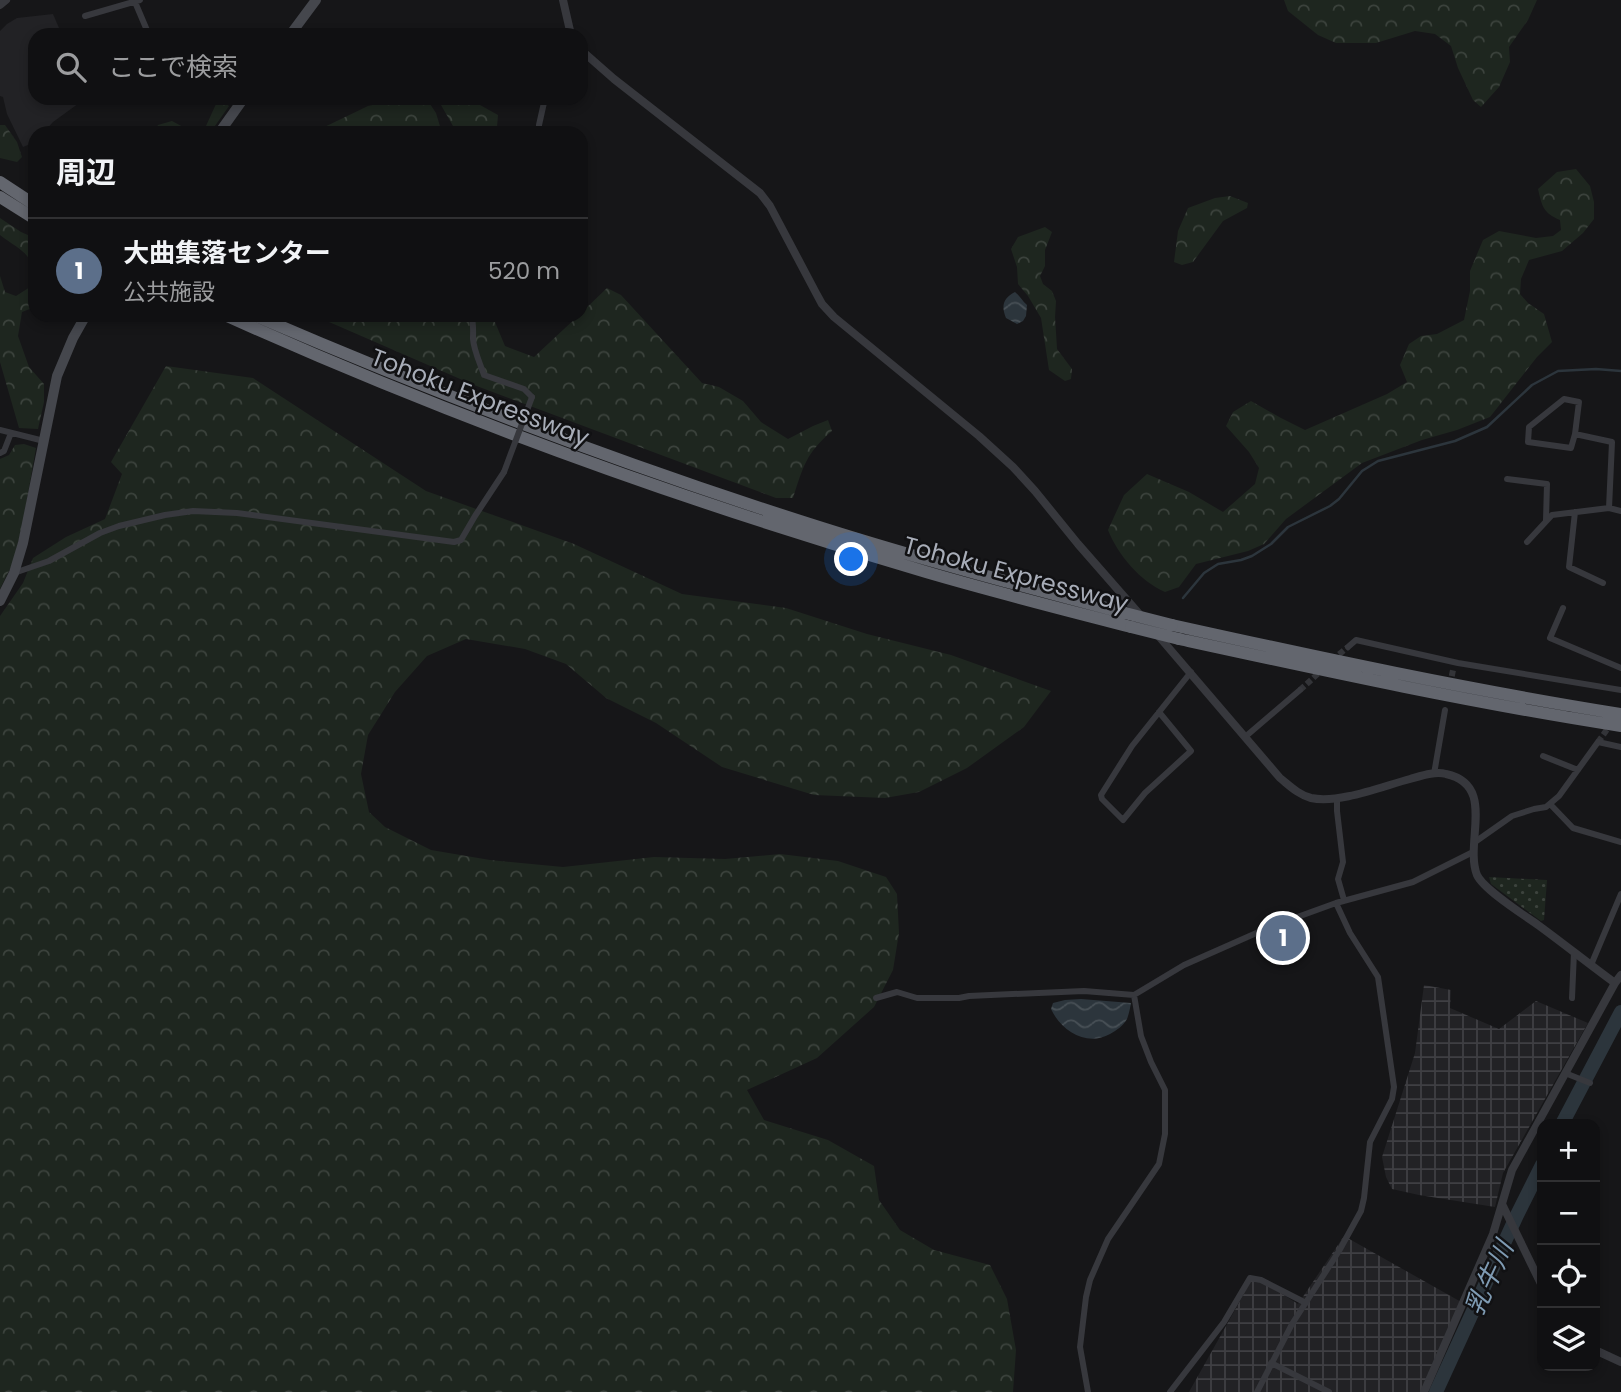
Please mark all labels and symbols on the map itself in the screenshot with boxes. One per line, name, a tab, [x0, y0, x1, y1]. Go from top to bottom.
street label: Tohoku Expressway	[366, 340, 594, 454]
street label: Tohoku Expressway	[900, 528, 1133, 620]
your location	[834, 542, 868, 576]
pin: 1	[1260, 912, 1306, 964]
water label: 乳牛川	[1456, 1232, 1523, 1321]

